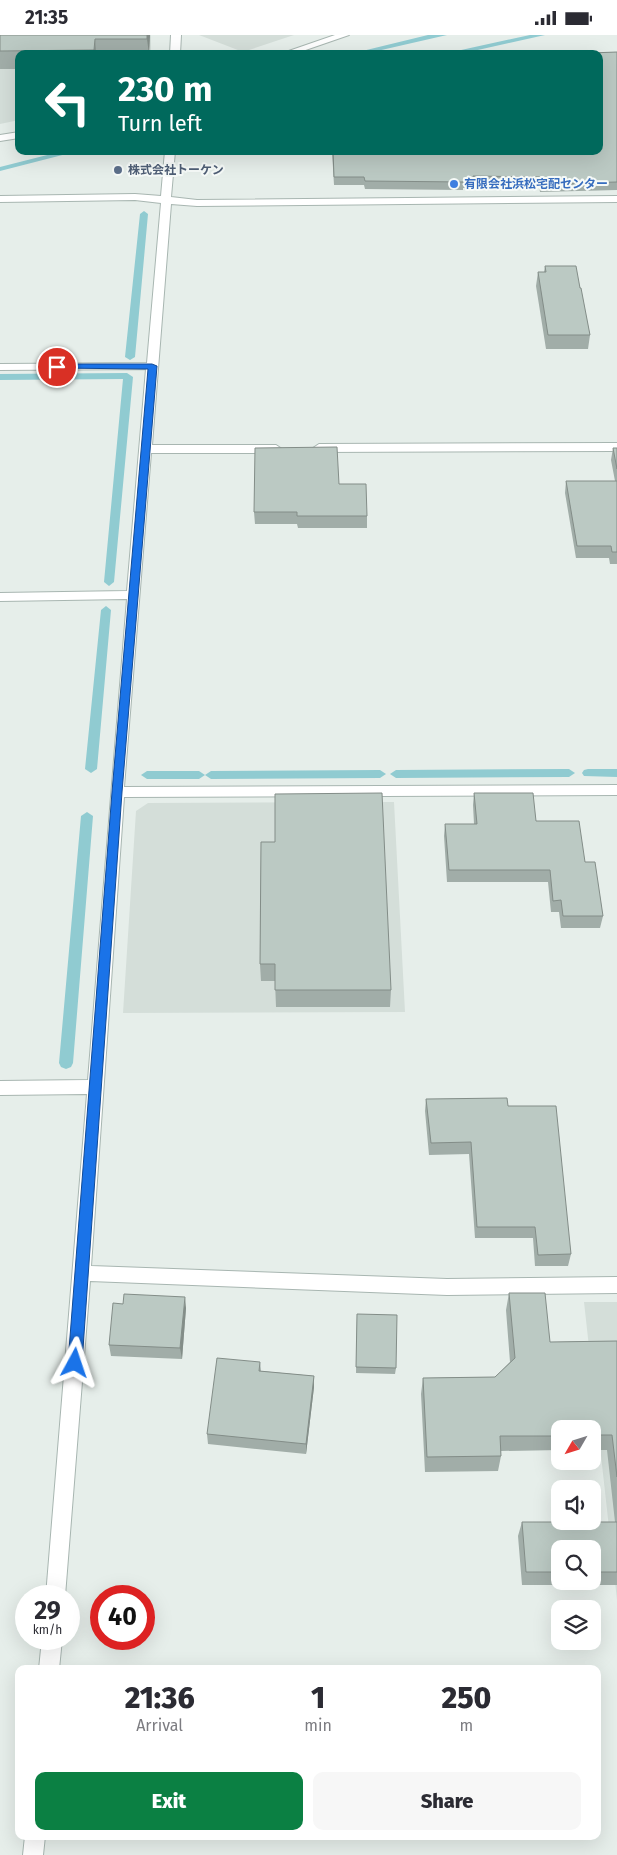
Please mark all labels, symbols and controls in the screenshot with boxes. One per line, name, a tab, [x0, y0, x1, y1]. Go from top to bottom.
text: 21:35	[25, 6, 68, 29]
text: 230 m	[118, 68, 212, 110]
icon: left	[35, 70, 100, 135]
text: Turn left	[118, 110, 202, 137]
place label: 株式会社トーケン	[128, 163, 224, 177]
marker: 株式会社トーケン	[112, 164, 124, 176]
place label: 有限会社浜松宅配センター	[464, 177, 608, 191]
marker: 有限会社浜松宅配センター	[448, 178, 460, 190]
pin	[36, 346, 78, 388]
icon: arrive	[43, 353, 71, 381]
position arrow	[48, 1336, 100, 1388]
north arrow	[551, 1420, 601, 1470]
map controls	[551, 1420, 601, 1650]
button: sound	[551, 1480, 601, 1530]
button: search	[551, 1540, 601, 1590]
speed limit sign: 40	[90, 1585, 155, 1650]
text: 29	[34, 1596, 61, 1626]
button: layers	[551, 1600, 601, 1650]
text: km/h	[33, 1623, 62, 1637]
text: 21:36	[125, 1680, 195, 1716]
text: 1	[311, 1680, 325, 1716]
text: 250	[441, 1680, 491, 1716]
text: Arrival	[136, 1716, 183, 1735]
text: min	[304, 1716, 332, 1735]
text: m	[460, 1716, 473, 1735]
button: Exit	[35, 1772, 303, 1830]
button: Share	[313, 1772, 581, 1830]

